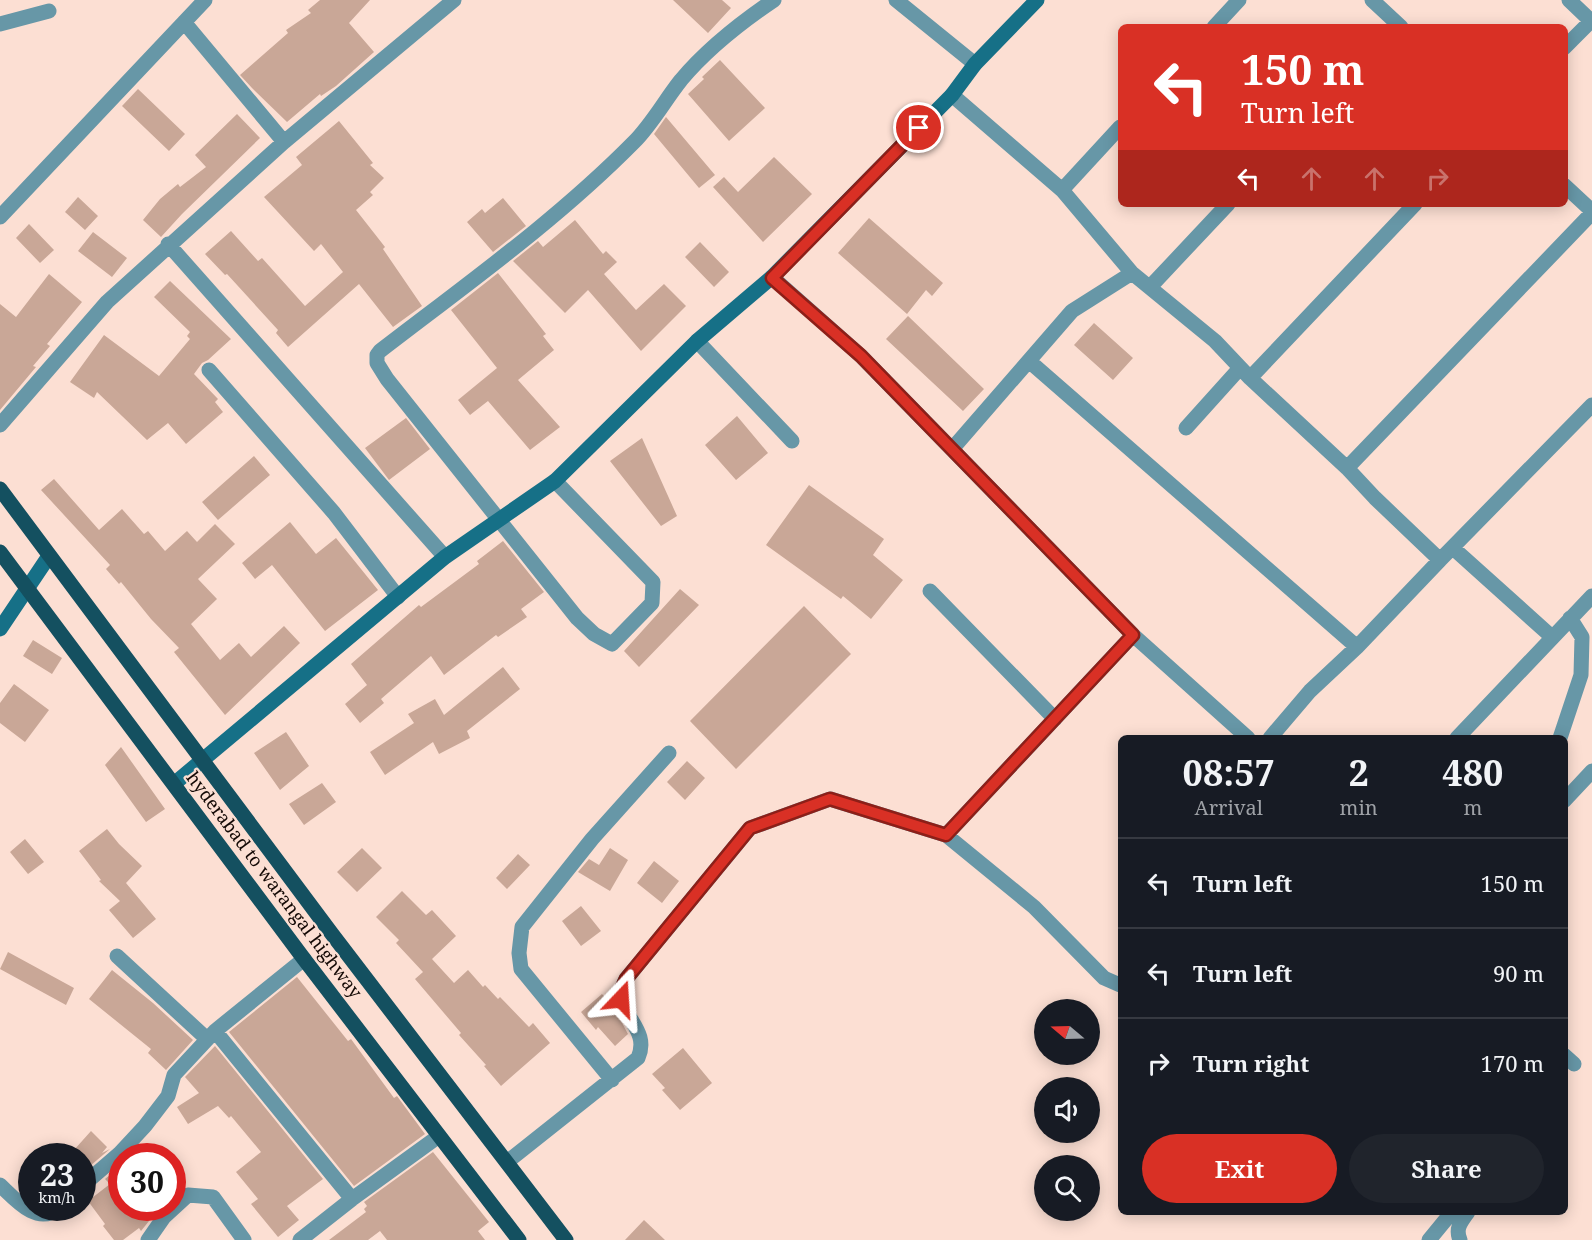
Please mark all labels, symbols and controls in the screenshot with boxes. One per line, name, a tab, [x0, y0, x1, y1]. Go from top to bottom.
text: 150 m	[1241, 40, 1365, 97]
icon: left	[1142, 48, 1220, 126]
text: Turn left	[1241, 94, 1354, 131]
pin	[893, 102, 944, 153]
icon: arrive	[902, 111, 935, 144]
icon: left	[1232, 162, 1265, 195]
icon: ahead	[1295, 162, 1328, 195]
icon: ahead	[1358, 162, 1391, 195]
icon: right	[1421, 162, 1454, 195]
text: 08:57	[1183, 748, 1275, 797]
text: 2	[1348, 748, 1369, 797]
text: 480	[1442, 748, 1503, 797]
street label: hyderabad to warangal highway	[182, 766, 368, 1003]
text: Arrival	[1195, 794, 1263, 821]
text: min	[1340, 794, 1378, 821]
text: m	[1463, 794, 1482, 821]
icon: left	[1142, 867, 1175, 900]
text: Turn left	[1193, 868, 1292, 898]
text: 150 m	[1481, 868, 1544, 898]
icon: left	[1142, 957, 1175, 990]
text: Turn left	[1193, 958, 1292, 988]
text: 90 m	[1493, 958, 1544, 988]
position arrow	[589, 967, 653, 1031]
north arrow	[1034, 999, 1100, 1065]
map controls	[1034, 999, 1100, 1221]
icon: right	[1142, 1047, 1175, 1080]
text: Turn right	[1193, 1048, 1309, 1078]
text: 170 m	[1481, 1048, 1544, 1078]
button: sound	[1034, 1077, 1100, 1143]
button: Exit	[1142, 1134, 1337, 1203]
button: Share	[1349, 1134, 1544, 1203]
speed limit sign: 30	[108, 1143, 186, 1221]
text: 23	[40, 1154, 74, 1195]
button: search	[1034, 1155, 1100, 1221]
text: km/h	[39, 1187, 75, 1207]

